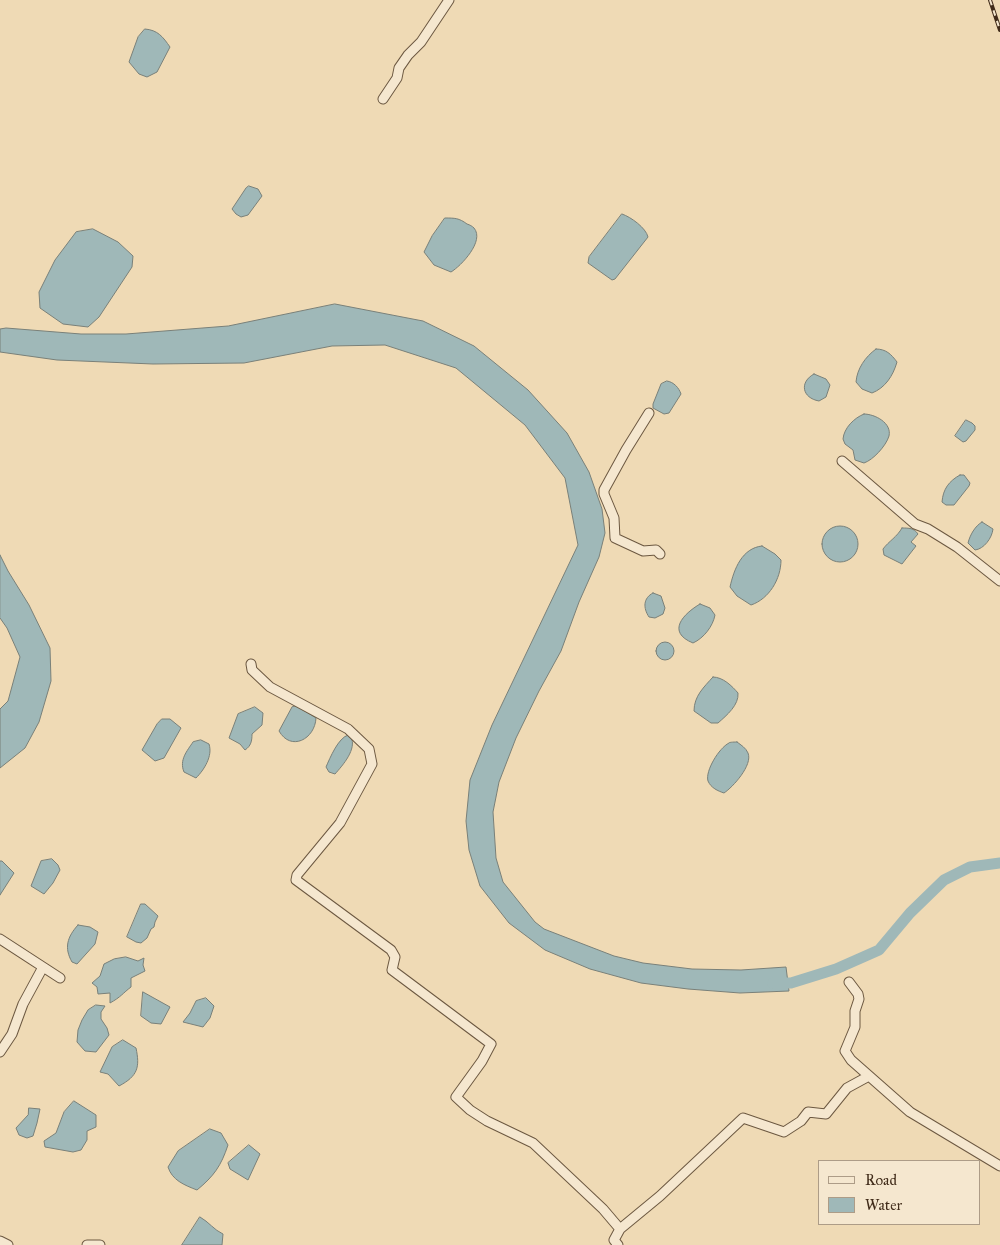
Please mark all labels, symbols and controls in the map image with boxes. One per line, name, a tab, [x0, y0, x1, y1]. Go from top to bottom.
legend	[818, 1160, 980, 1225]
text: Road	[865, 1171, 897, 1189]
text: Water	[865, 1196, 902, 1214]

